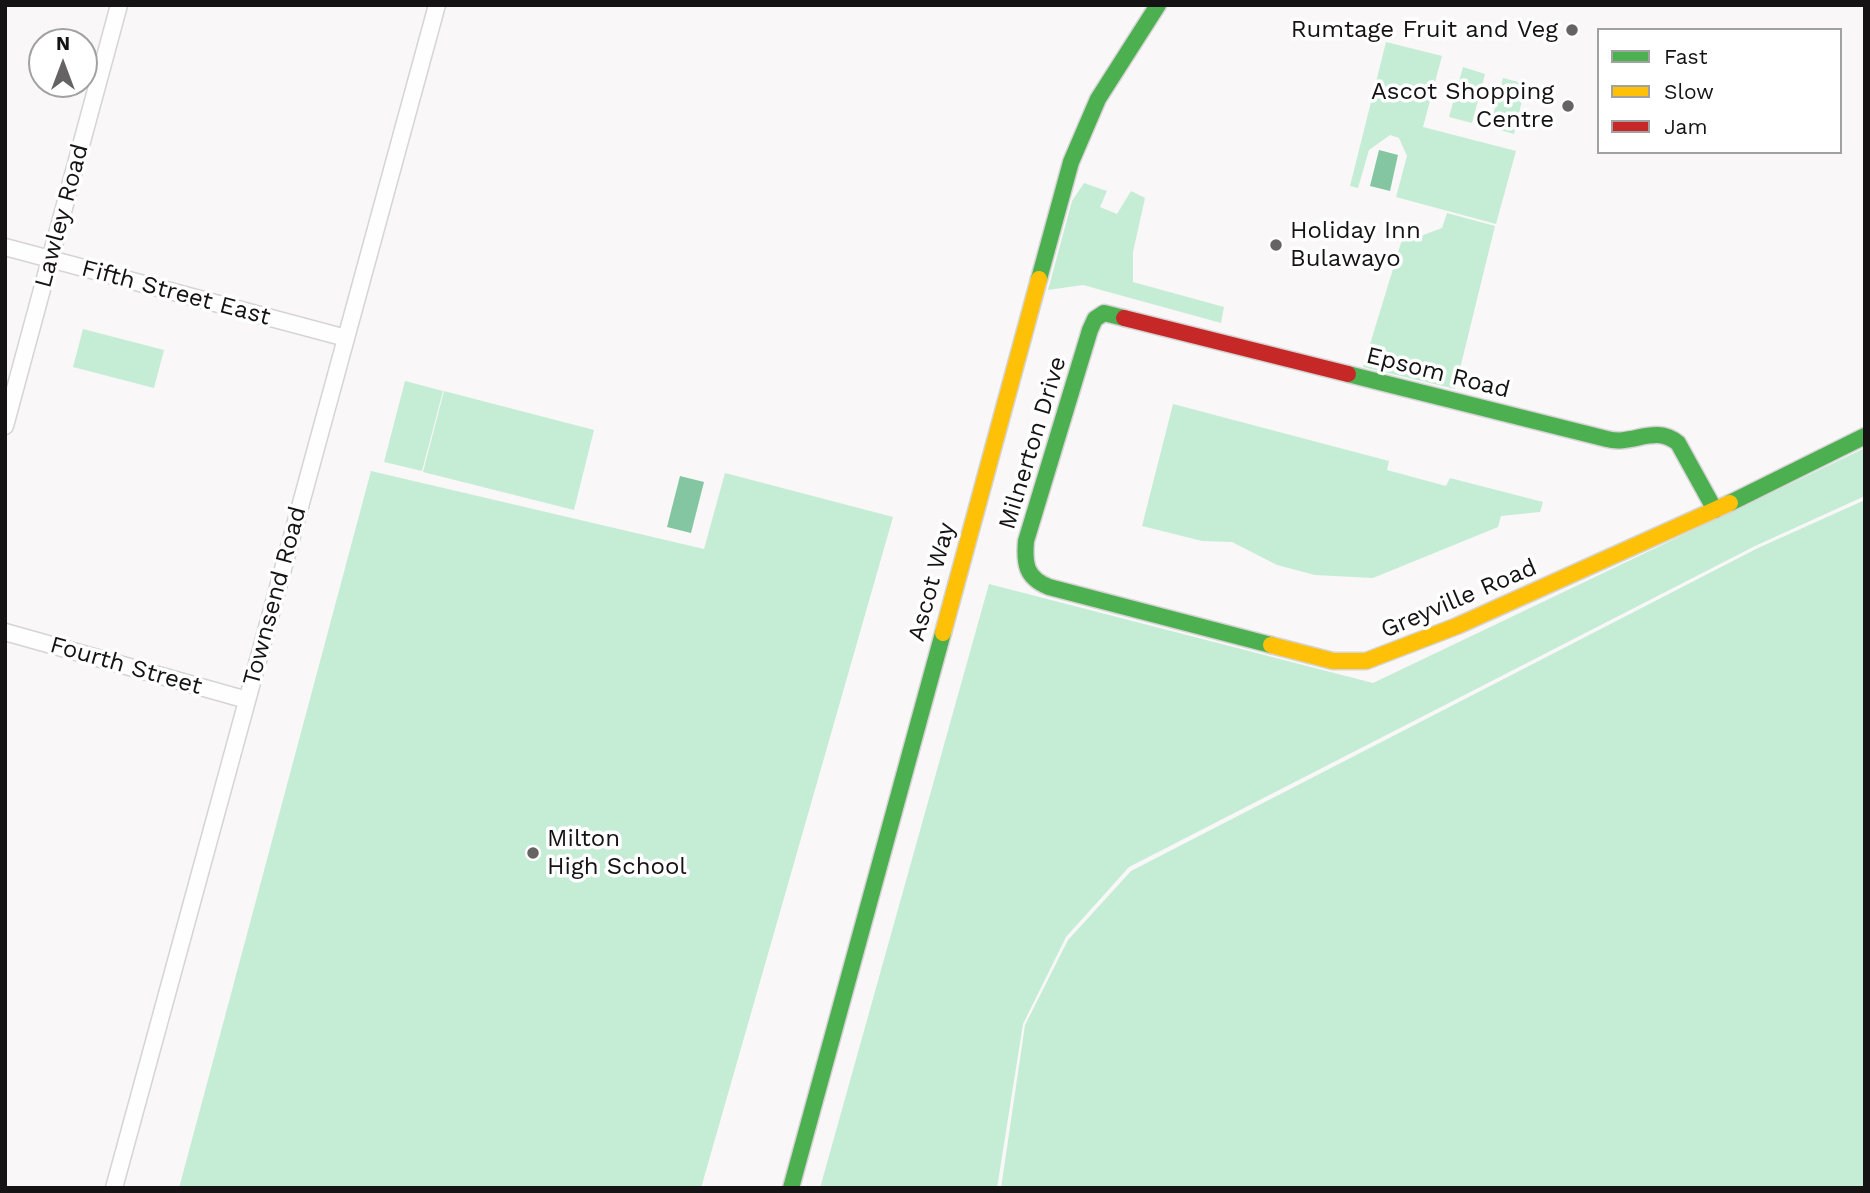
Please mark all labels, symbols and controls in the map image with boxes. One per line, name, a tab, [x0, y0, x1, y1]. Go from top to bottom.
place label: Rumtage Fruit and Veg	[1291, 16, 1558, 44]
marker: Rumtage Fruit and Veg	[1564, 22, 1580, 38]
north arrow	[28, 28, 98, 98]
legend	[1597, 28, 1842, 154]
text: N	[56, 32, 70, 55]
text: Fast	[1664, 44, 1708, 69]
place label: Ascot Shopping Centre	[1371, 78, 1554, 134]
text: Slow	[1664, 79, 1714, 104]
marker: Ascot Shopping Centre	[1560, 98, 1576, 114]
text: Jam	[1664, 114, 1707, 139]
street label: Lawley Road	[29, 141, 95, 291]
place label: Holiday Inn Bulawayo	[1290, 217, 1421, 273]
marker: Holiday Inn Bulawayo	[1268, 237, 1284, 253]
street label: Fifth Street East	[78, 254, 274, 332]
street label: Epsom Road	[1363, 341, 1513, 405]
street label: Milnerton Drive	[993, 353, 1073, 533]
street label: Townsend Road	[237, 503, 313, 689]
street label: Ascot Way	[902, 520, 962, 644]
street label: Greyville Road	[1377, 553, 1541, 645]
street label: Fourth Street	[47, 631, 205, 701]
place label: Milton High School	[547, 825, 687, 881]
marker: Milton High School	[525, 845, 541, 861]

